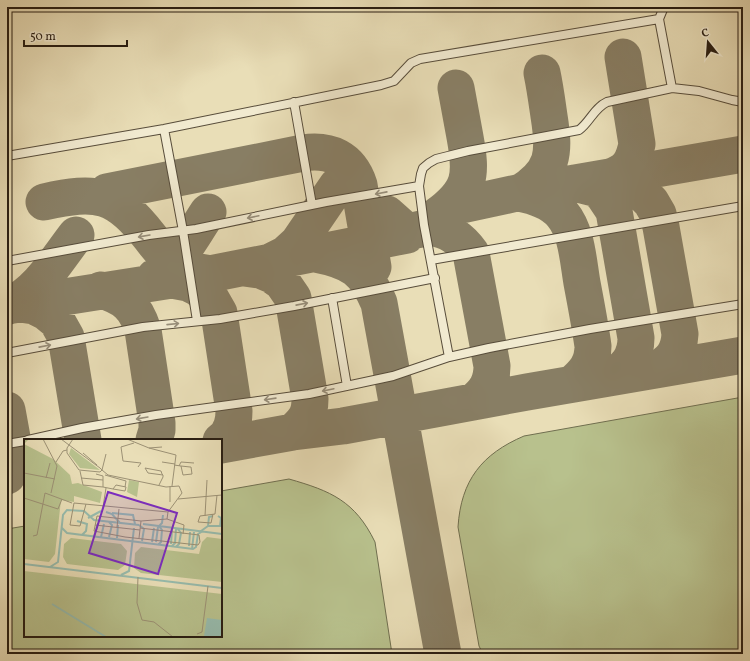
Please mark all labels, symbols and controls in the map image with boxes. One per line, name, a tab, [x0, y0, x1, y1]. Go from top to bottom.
scale bar	[24, 22, 127, 48]
north arrow	[688, 22, 728, 62]
text: С	[700, 26, 711, 42]
text: 50 m	[30, 29, 56, 45]
one-way arrow	[375, 190, 388, 198]
one-way arrow	[247, 214, 260, 222]
one-way arrow	[138, 232, 151, 240]
one-way arrow	[295, 300, 308, 308]
one-way arrow	[166, 320, 179, 328]
one-way arrow	[38, 341, 51, 349]
one-way arrow	[322, 386, 335, 394]
one-way arrow	[264, 395, 277, 403]
one-way arrow	[135, 414, 148, 422]
inset map	[24, 439, 222, 637]

